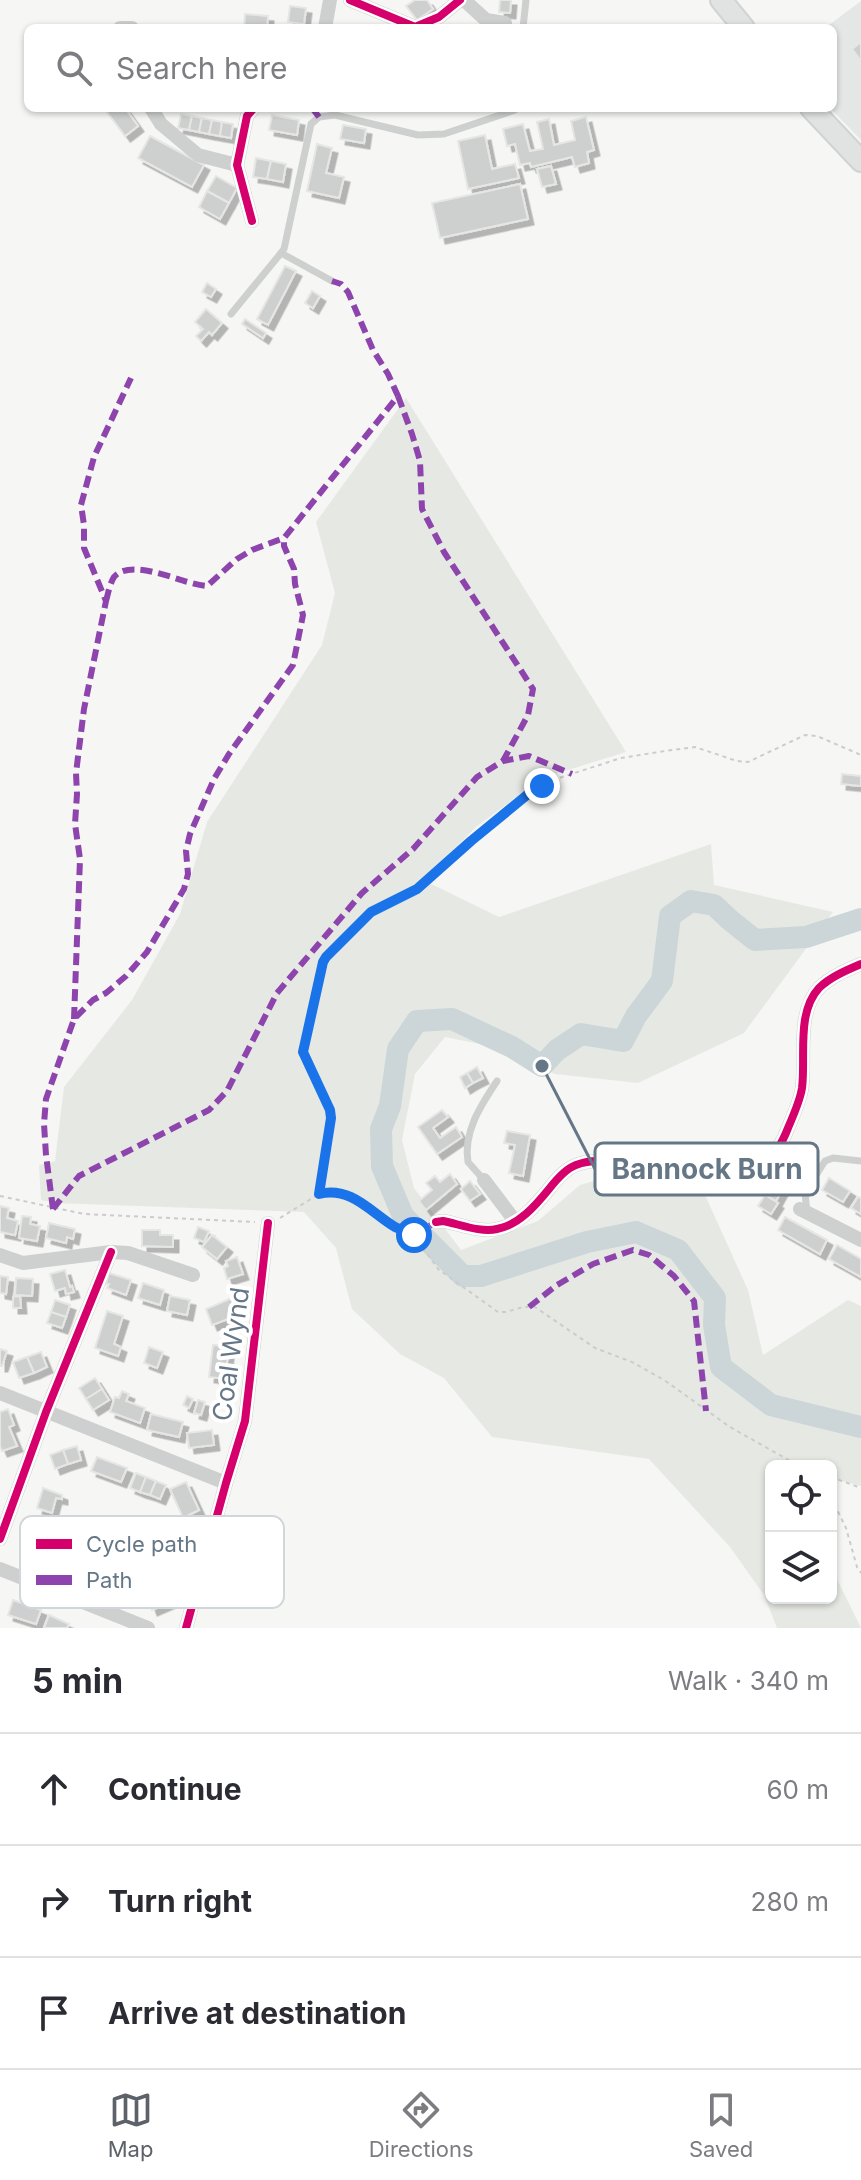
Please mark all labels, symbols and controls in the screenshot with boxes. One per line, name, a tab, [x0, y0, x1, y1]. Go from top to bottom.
search box	[24, 24, 837, 112]
icon: search	[52, 46, 96, 90]
text: Search here	[116, 50, 288, 86]
route end	[524, 768, 560, 804]
callout: Bannock Burn	[595, 1143, 818, 1195]
text: Bannock Burn	[611, 1152, 803, 1186]
route start	[396, 1217, 432, 1253]
street label: Coal Wynd	[206, 1285, 255, 1423]
map controls	[765, 1460, 837, 1604]
button: locate	[765, 1460, 837, 1532]
legend	[20, 1516, 284, 1608]
text: Cycle path	[86, 1531, 197, 1557]
button: layers	[765, 1532, 837, 1604]
text: Path	[86, 1567, 133, 1593]
text: 5 min	[32, 1660, 123, 1701]
text: Walk · 340 m	[668, 1665, 829, 1696]
icon: ahead	[32, 1767, 76, 1811]
text: Continue	[108, 1771, 242, 1807]
text: 60 m	[766, 1774, 829, 1805]
icon: right	[32, 1879, 76, 1923]
text: Turn right	[108, 1883, 252, 1919]
text: 280 m	[751, 1886, 829, 1917]
icon: arrive	[32, 1991, 76, 2035]
text: Arrive at destination	[108, 1995, 406, 2031]
tab: Map	[108, 2088, 153, 2162]
tab: Directions	[369, 2088, 474, 2162]
tab: Saved	[689, 2088, 753, 2162]

